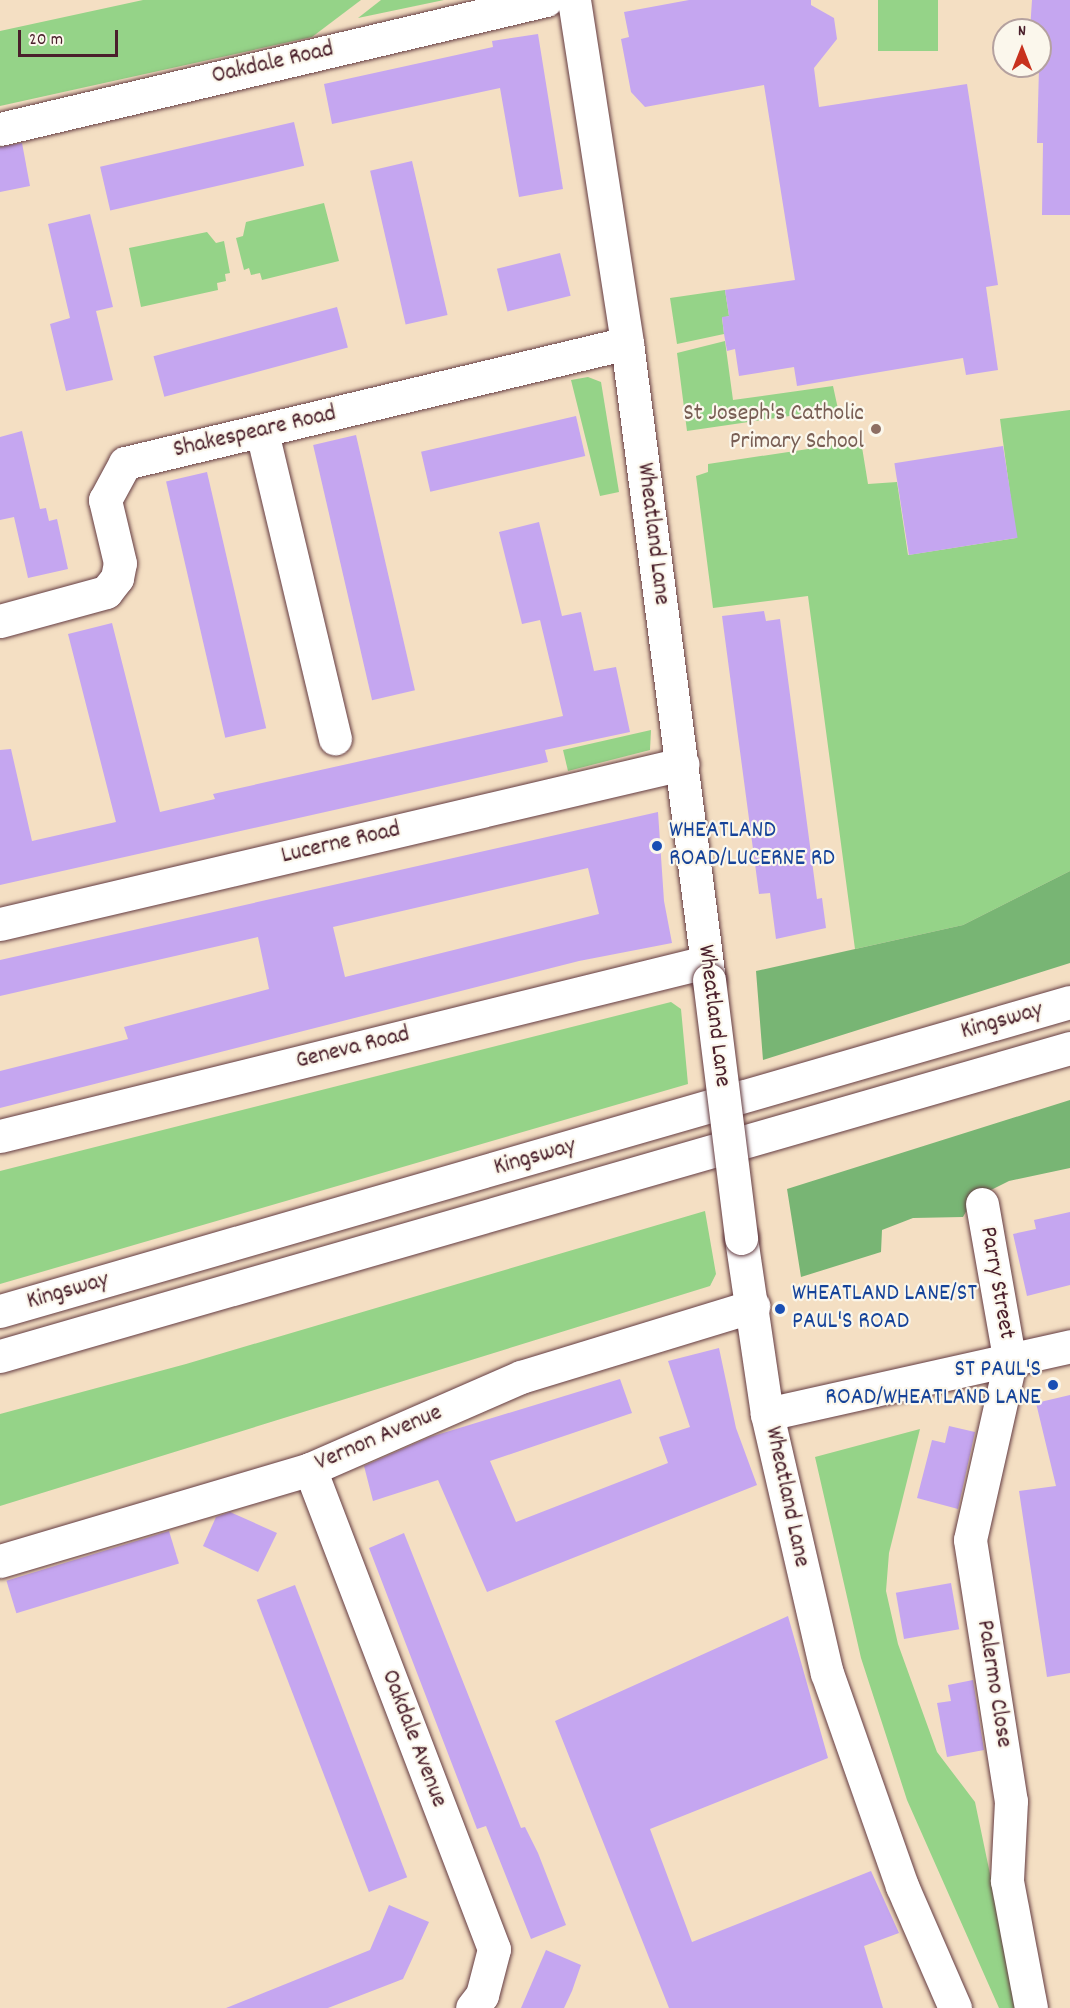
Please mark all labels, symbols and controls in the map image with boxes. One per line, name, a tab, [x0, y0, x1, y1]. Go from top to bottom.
scale bar	[21, 18, 122, 56]
north arrow	[992, 18, 1052, 78]
text: N	[1018, 20, 1026, 43]
text: 20 m	[29, 28, 63, 53]
street label: Oakdale Road	[209, 36, 337, 92]
street label: Shakespeare Road	[171, 400, 339, 466]
place label: St Joseph's Catholic Primary School	[683, 401, 864, 457]
marker: St Joseph's Catholic Primary School	[869, 422, 883, 436]
street label: Wheatland Lane	[629, 461, 675, 607]
street label: Lucerne Road	[279, 816, 403, 872]
place label: WHEATLAND ROAD/LUCERNE RD	[669, 818, 835, 874]
marker: WHEATLAND ROAD/LUCERNE RD	[650, 839, 664, 853]
street label: Wheatland Lane	[690, 943, 736, 1089]
street label: Kingsway	[958, 997, 1046, 1047]
street label: Geneva Road	[293, 1021, 413, 1077]
street label: Kingsway	[491, 1133, 579, 1183]
street label: Parry Street	[972, 1225, 1020, 1341]
street label: Kingsway	[24, 1267, 112, 1317]
place label: WHEATLAND LANE/ST PAUL'S ROAD	[792, 1281, 977, 1337]
marker: WHEATLAND LANE/ST PAUL'S ROAD	[773, 1302, 787, 1316]
place label: ST PAUL'S ROAD/WHEATLAND LANE	[825, 1357, 1041, 1413]
marker: ST PAUL'S ROAD/WHEATLAND LANE	[1046, 1378, 1060, 1392]
street label: Vernon Avenue	[311, 1399, 447, 1479]
street label: Wheatland Lane	[757, 1424, 815, 1570]
street label: Palermo Close	[969, 1618, 1017, 1750]
street label: Oakdale Avenue	[374, 1666, 452, 1812]

